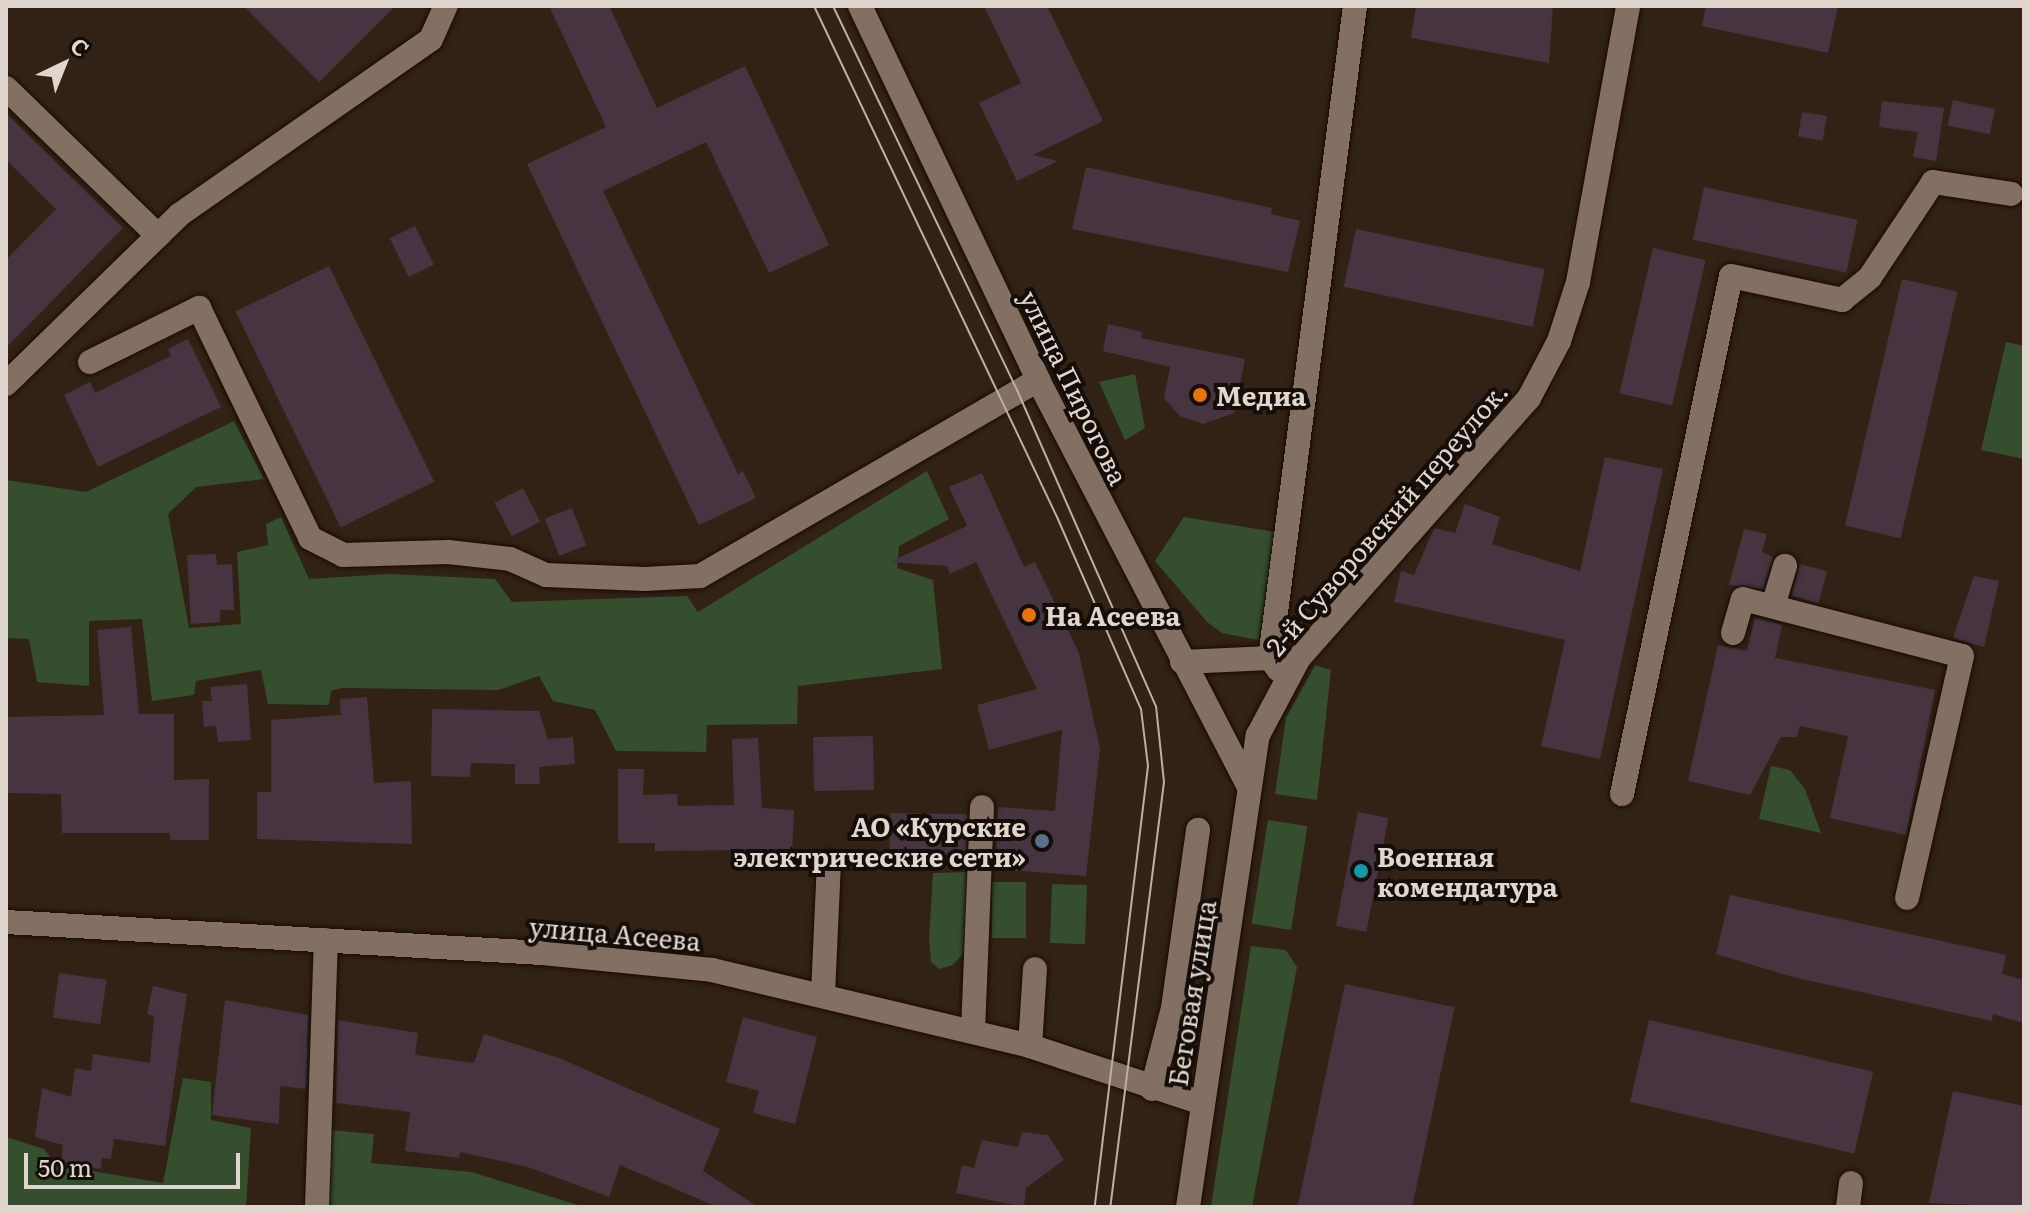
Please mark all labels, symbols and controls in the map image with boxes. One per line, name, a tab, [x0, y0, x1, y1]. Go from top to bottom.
north arrow	[24, 24, 104, 104]
text: С	[64, 29, 98, 63]
street label: улица Пирогова	[1014, 285, 1136, 489]
street label: 2-й Суворовский переулок.	[1259, 375, 1513, 661]
place label: Медиа	[1216, 379, 1306, 411]
marker: Медиа	[1191, 386, 1209, 404]
place label: На Асеева	[1045, 599, 1181, 631]
marker: На Асеева	[1020, 606, 1038, 624]
place label: АО «Курские электрические сети»	[733, 810, 1026, 872]
marker: АО «Курские электрические сети»	[1033, 832, 1051, 850]
place label: Военная комендатура	[1377, 840, 1558, 902]
marker: Военная комендатура	[1352, 862, 1370, 880]
street label: Беговая улица	[1161, 898, 1221, 1088]
street label: улица Асеева	[528, 910, 702, 956]
scale bar	[28, 1137, 244, 1187]
text: 50 m	[38, 1149, 92, 1184]

